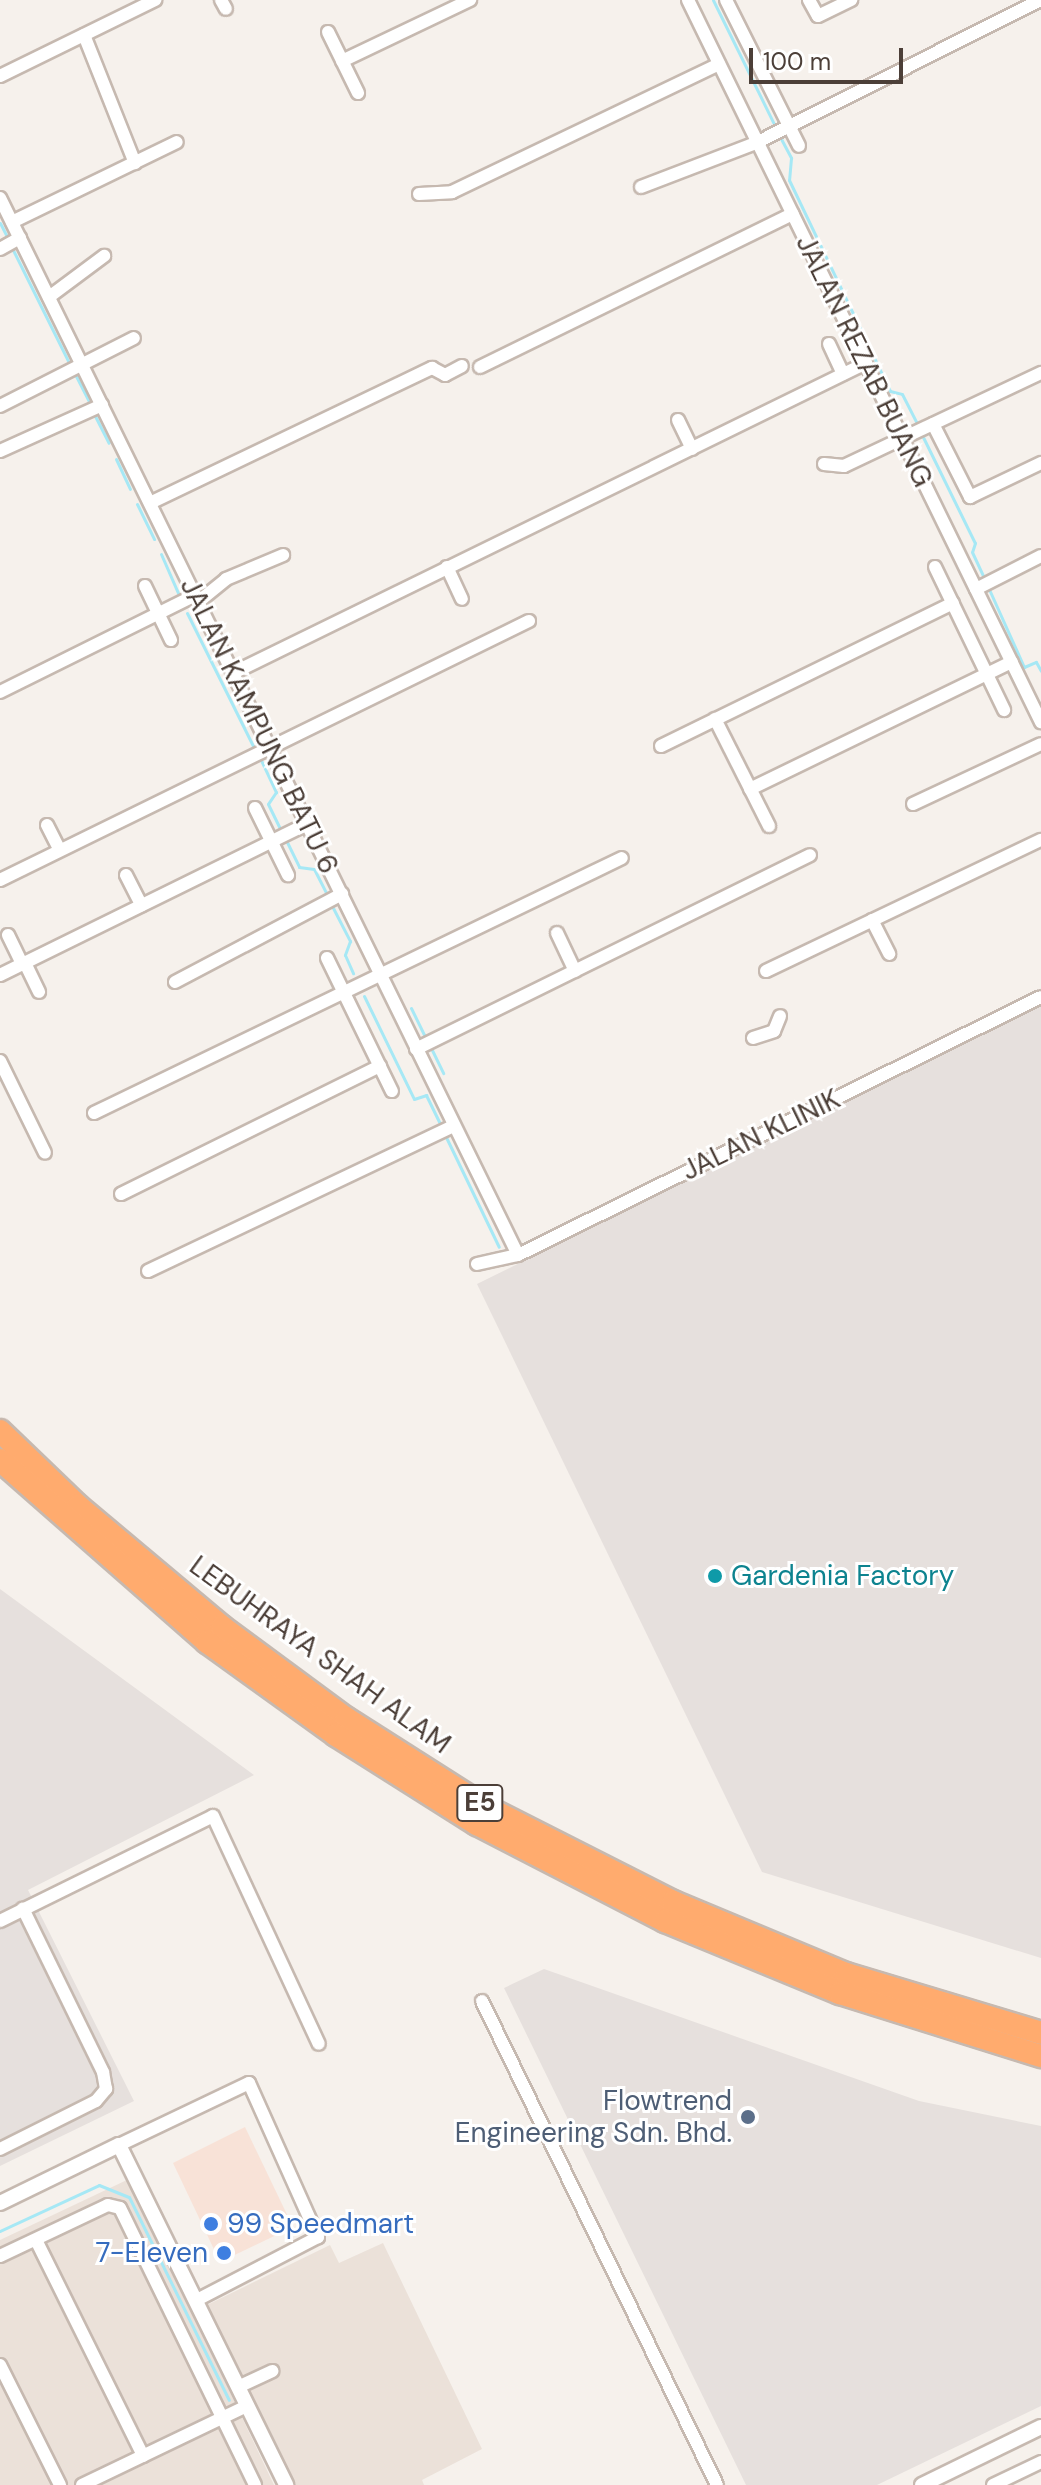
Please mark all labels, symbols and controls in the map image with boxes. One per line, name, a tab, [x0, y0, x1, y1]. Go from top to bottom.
scale bar	[753, 32, 907, 82]
text: 100 m	[763, 46, 831, 77]
street label: JALAN REZAB BUANG	[788, 230, 940, 492]
street label: JALAN KAMPUNG BATU 6	[173, 573, 345, 879]
street label: JALAN KLINIK	[676, 1082, 846, 1188]
street label: LEBUHRAYA SHAH ALAM	[183, 1549, 457, 1761]
place label: Gardenia Factory	[731, 1559, 954, 1593]
marker: Gardenia Factory	[706, 1567, 724, 1585]
road number: E5	[456, 1781, 504, 1825]
place label: Flowtrend Engineering Sdn. Bhd.	[455, 2084, 732, 2150]
marker: Flowtrend Engineering Sdn. Bhd.	[739, 2108, 757, 2126]
place label: 99 Speedmart	[227, 2207, 414, 2241]
marker: 99 Speedmart	[202, 2215, 220, 2233]
place label: 7-Eleven	[95, 2236, 208, 2270]
marker: 7-Eleven	[215, 2244, 233, 2262]

